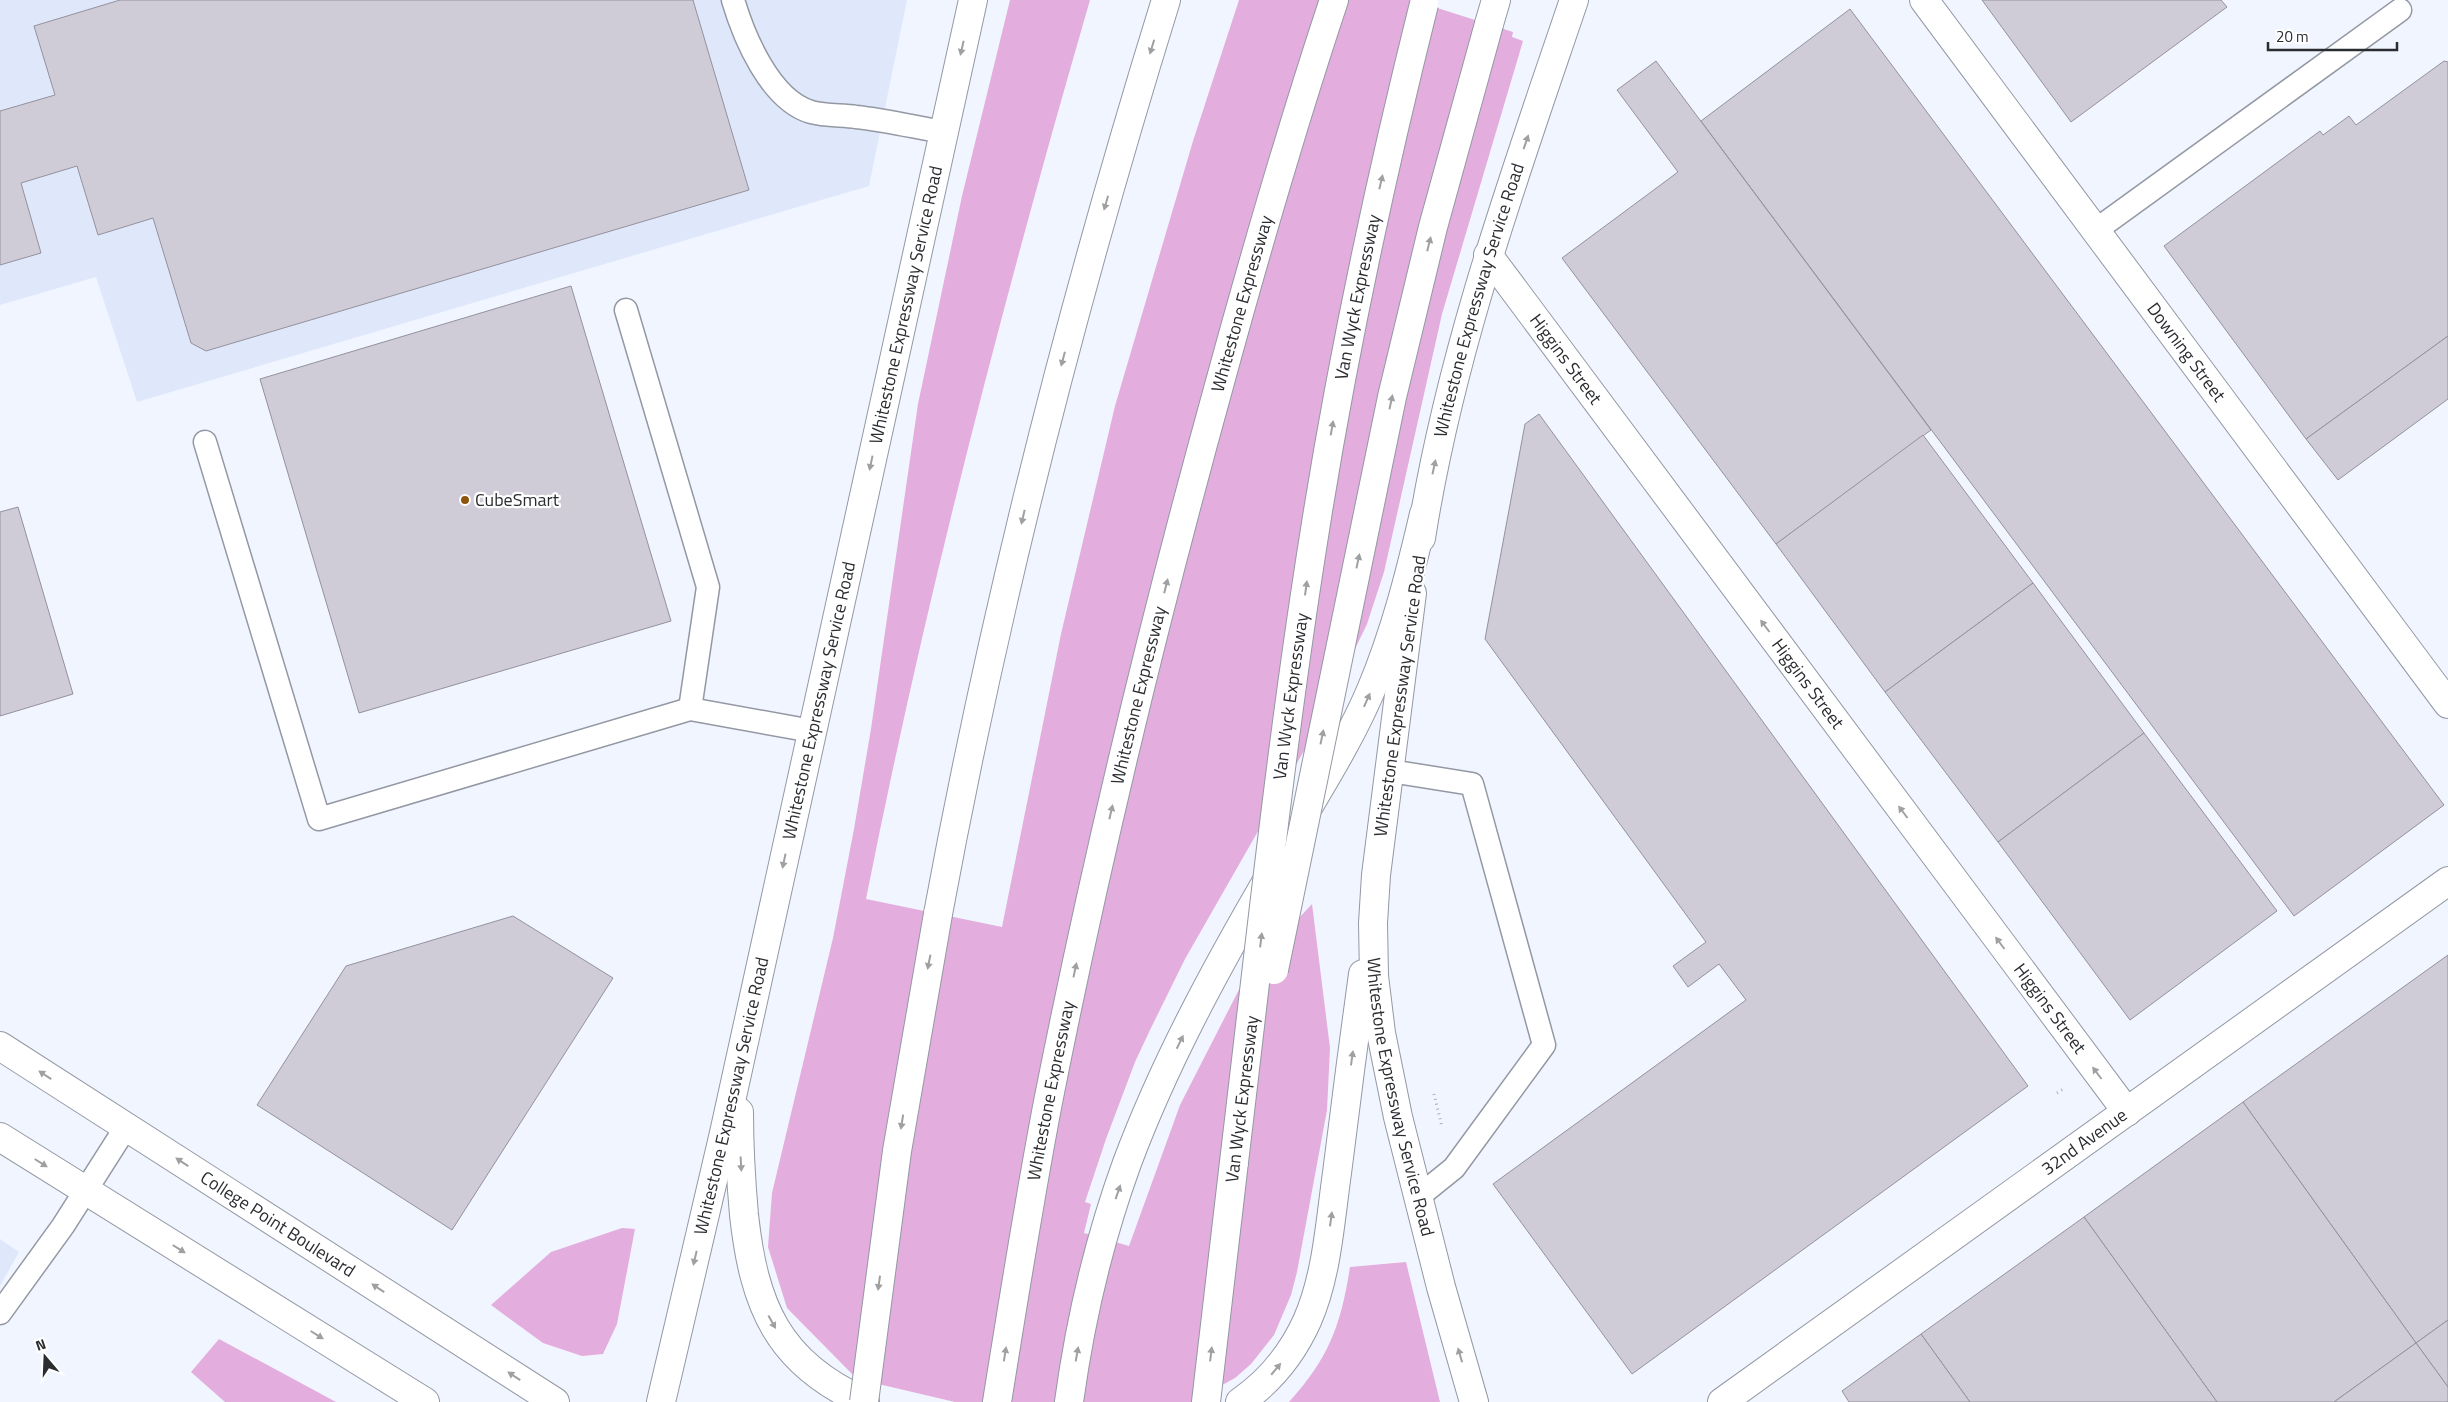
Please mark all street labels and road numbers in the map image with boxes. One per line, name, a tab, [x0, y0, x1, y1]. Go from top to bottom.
street label: Whitestone Expressway Service Road	[1427, 159, 1531, 440]
street label: Whitestone Expressway Service Road	[862, 163, 949, 447]
street label: Van Wyck Expressway	[1327, 211, 1387, 382]
street label: Whitestone Expressway	[1204, 212, 1279, 395]
street label: Downing Street	[2141, 297, 2233, 408]
street label: Higgins Street	[1523, 308, 1609, 410]
street label: Whitestone Expressway Service Road	[1366, 553, 1433, 838]
street label: Whitestone Expressway Service Road	[775, 559, 862, 842]
street label: Whitestone Expressway	[1103, 603, 1173, 787]
street label: Van Wyck Expressway	[1266, 611, 1315, 781]
street label: Higgins Street	[1765, 633, 1851, 735]
street label: Whitestone Expressway Service Road	[687, 954, 775, 1238]
street label: Whitestone Expressway Service Road	[1361, 957, 1442, 1239]
street label: Higgins Street	[2007, 957, 2094, 1060]
street label: Whitestone Expressway	[1020, 998, 1081, 1183]
street label: Van Wyck Expressway	[1218, 1014, 1265, 1184]
street label: 32nd Avenue	[2036, 1102, 2132, 1182]
street label: College Point Boulevard	[195, 1164, 361, 1284]

